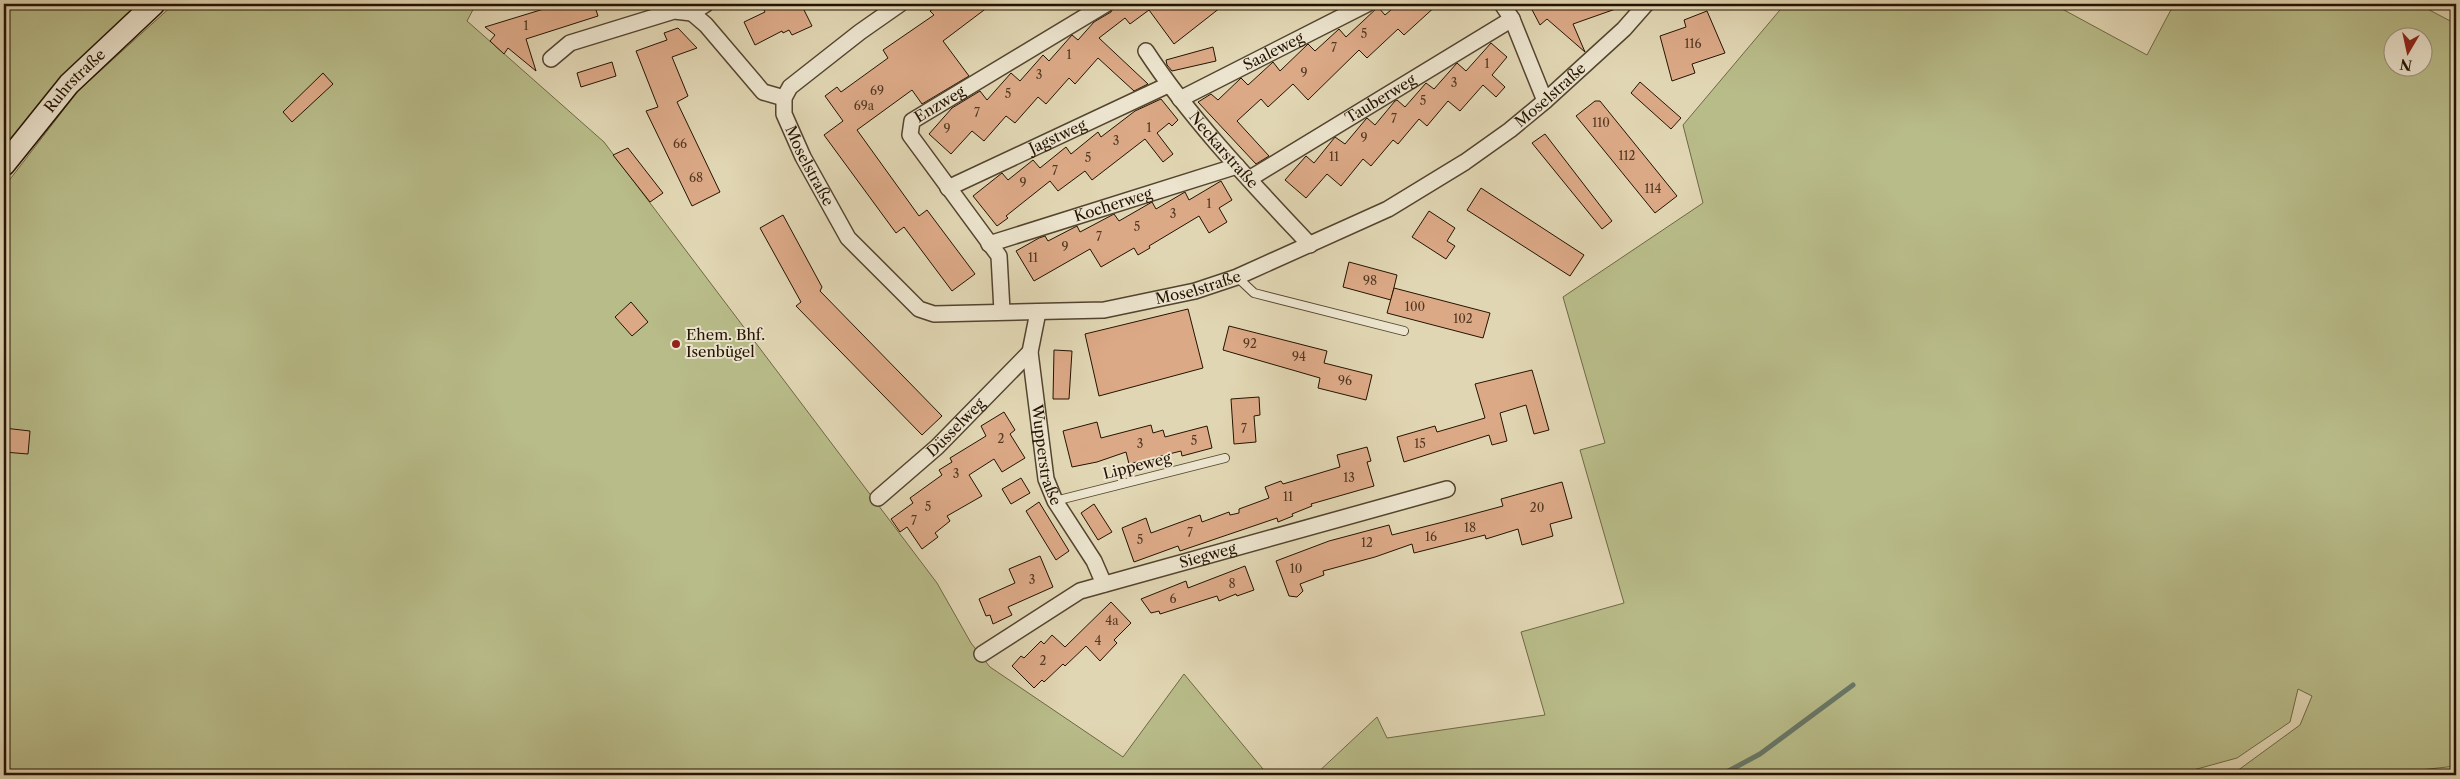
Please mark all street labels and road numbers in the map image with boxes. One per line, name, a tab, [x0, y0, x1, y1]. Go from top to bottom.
street label: Saaleweg	[1240, 28, 1307, 74]
street label: Ruhrstraße	[40, 45, 109, 116]
street label: Moselstraße	[1511, 59, 1590, 131]
street label: Tauberweg	[1342, 70, 1419, 127]
street label: Enzweg	[911, 81, 969, 126]
street label: Neckarstraße	[1185, 108, 1262, 192]
street label: Jagstweg	[1024, 115, 1089, 159]
street label: Moselstraße	[781, 122, 838, 209]
street label: Kocherweg	[1072, 183, 1154, 226]
street label: Moselstraße	[1153, 266, 1243, 308]
street label: Düsselweg	[922, 394, 989, 461]
street label: Wupperstraße	[1028, 402, 1066, 508]
street label: Lippeweg	[1101, 448, 1173, 483]
street label: Siegweg	[1177, 538, 1238, 572]

